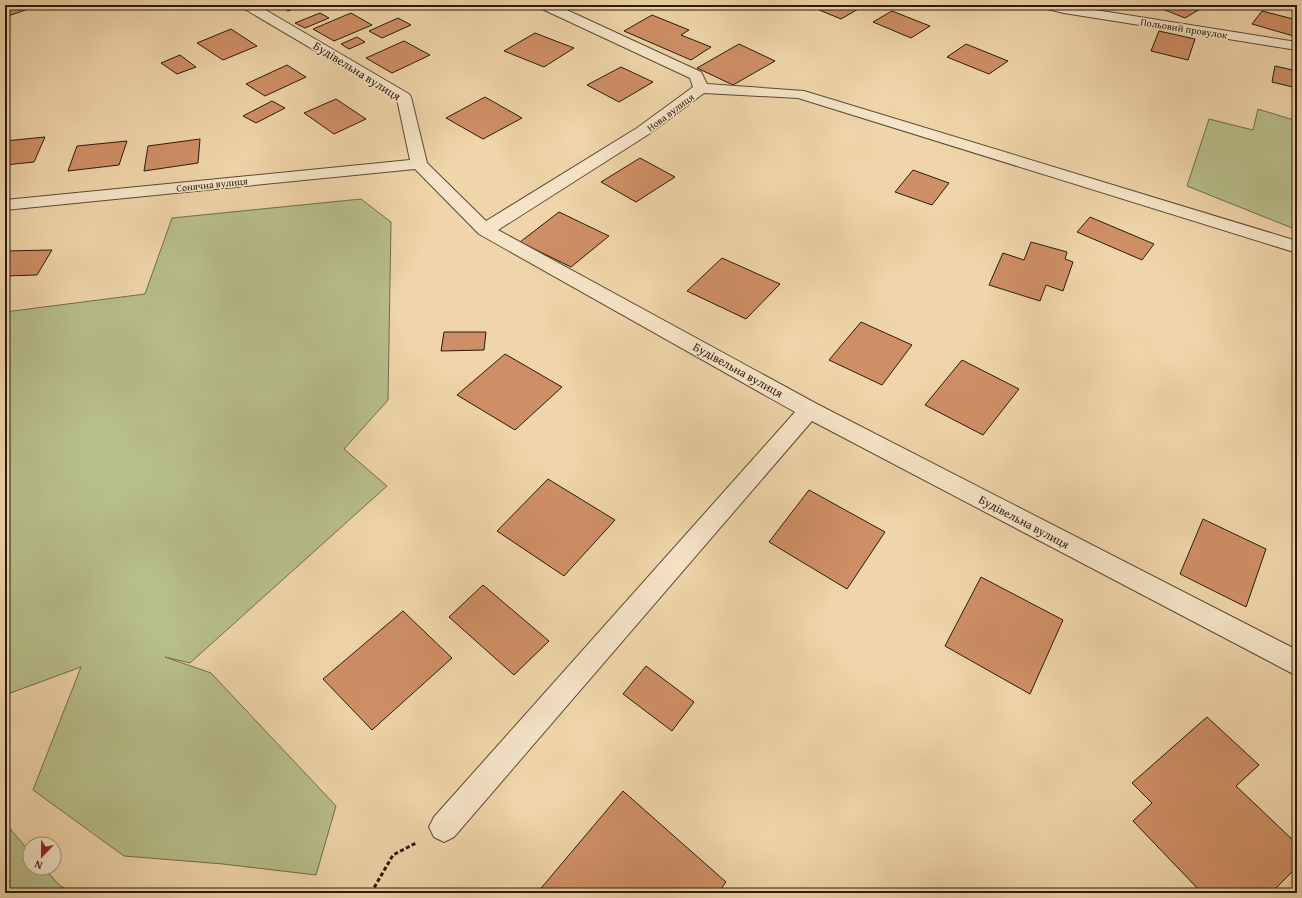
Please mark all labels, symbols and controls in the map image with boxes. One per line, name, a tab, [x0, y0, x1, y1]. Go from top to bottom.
street label: Польовий провулок	[1139, 14, 1229, 43]
street label: Будівельна вулиця	[310, 37, 404, 104]
street label: Нова вулиця	[644, 90, 697, 135]
street label: Сонячна вулиця	[176, 173, 248, 196]
street label: Будівельна вулиця	[690, 338, 786, 401]
street label: Будівельна вулиця	[976, 490, 1073, 553]
north arrow	[22, 836, 62, 876]
text: N	[31, 856, 45, 874]

